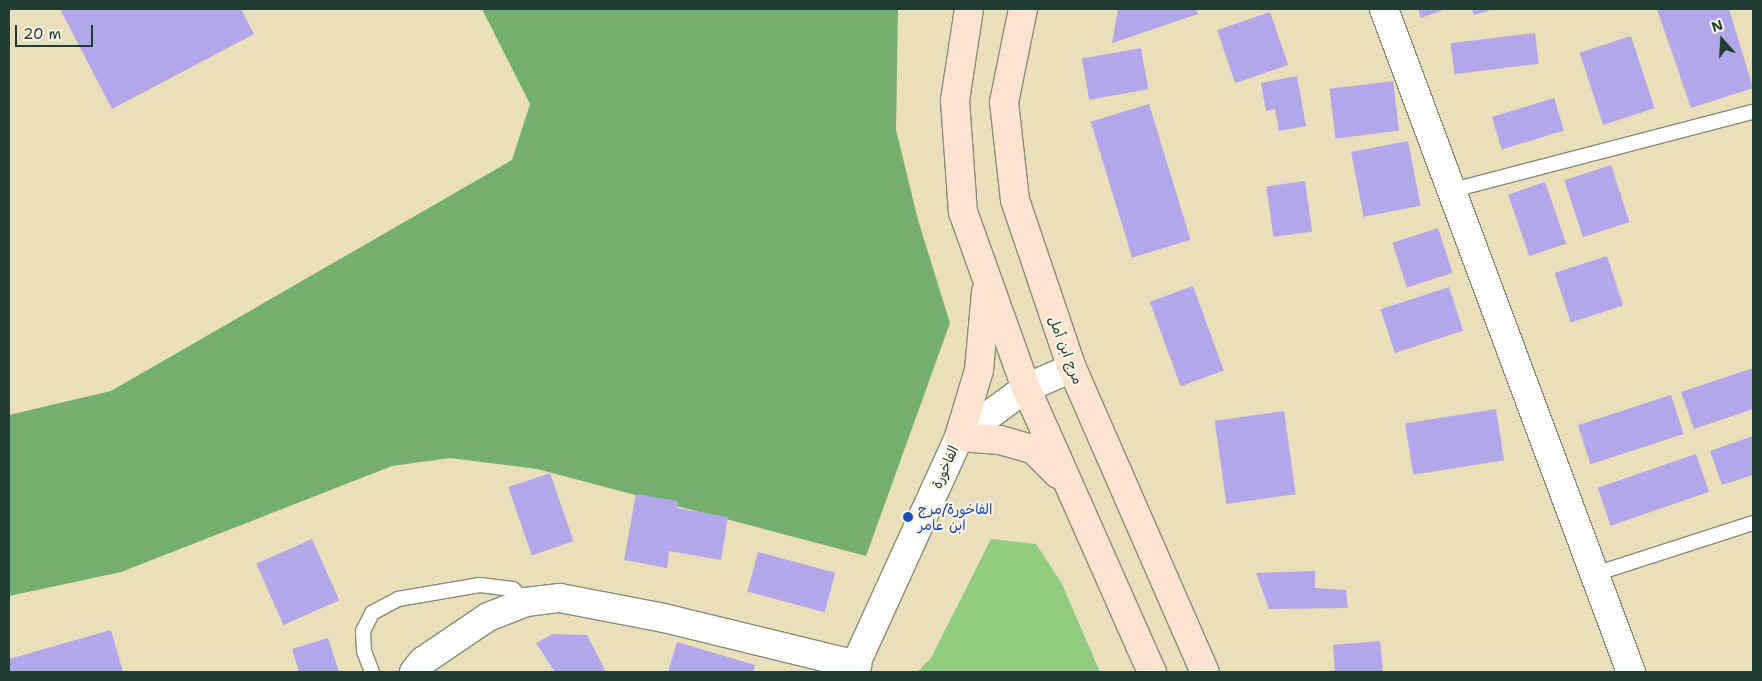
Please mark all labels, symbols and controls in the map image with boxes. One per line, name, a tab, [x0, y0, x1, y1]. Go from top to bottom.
scale bar	[18, 15, 95, 47]
north arrow	[1697, 15, 1747, 65]
text: N	[1709, 16, 1725, 36]
text: 20 m	[23, 24, 62, 44]
street label: مرج ابن أمل	[1045, 313, 1087, 387]
street label: الفاخورة	[928, 443, 962, 491]
place label: الفاخورة/مرج ابن عامر	[918, 501, 992, 534]
marker: الفاخورة/مرج ابن عامر	[902, 511, 914, 523]

